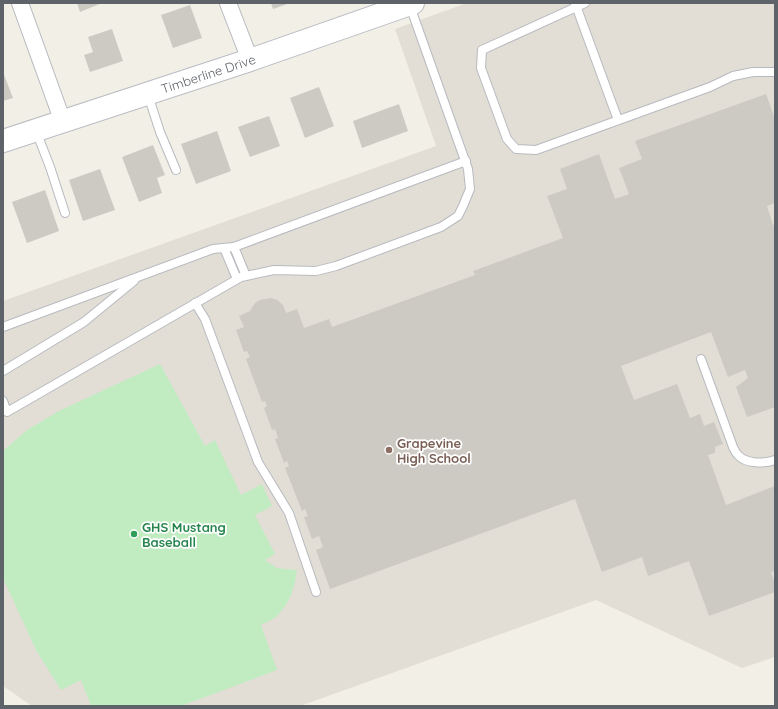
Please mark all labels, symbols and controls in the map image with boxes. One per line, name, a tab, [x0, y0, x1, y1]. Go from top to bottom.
street label: Timberline Drive	[159, 51, 258, 97]
place label: Grapevine High School	[397, 435, 471, 466]
marker: Grapevine High School	[384, 445, 394, 455]
place label: GHS Mustang Baseball	[142, 519, 226, 550]
marker: GHS Mustang Baseball	[129, 529, 139, 539]

